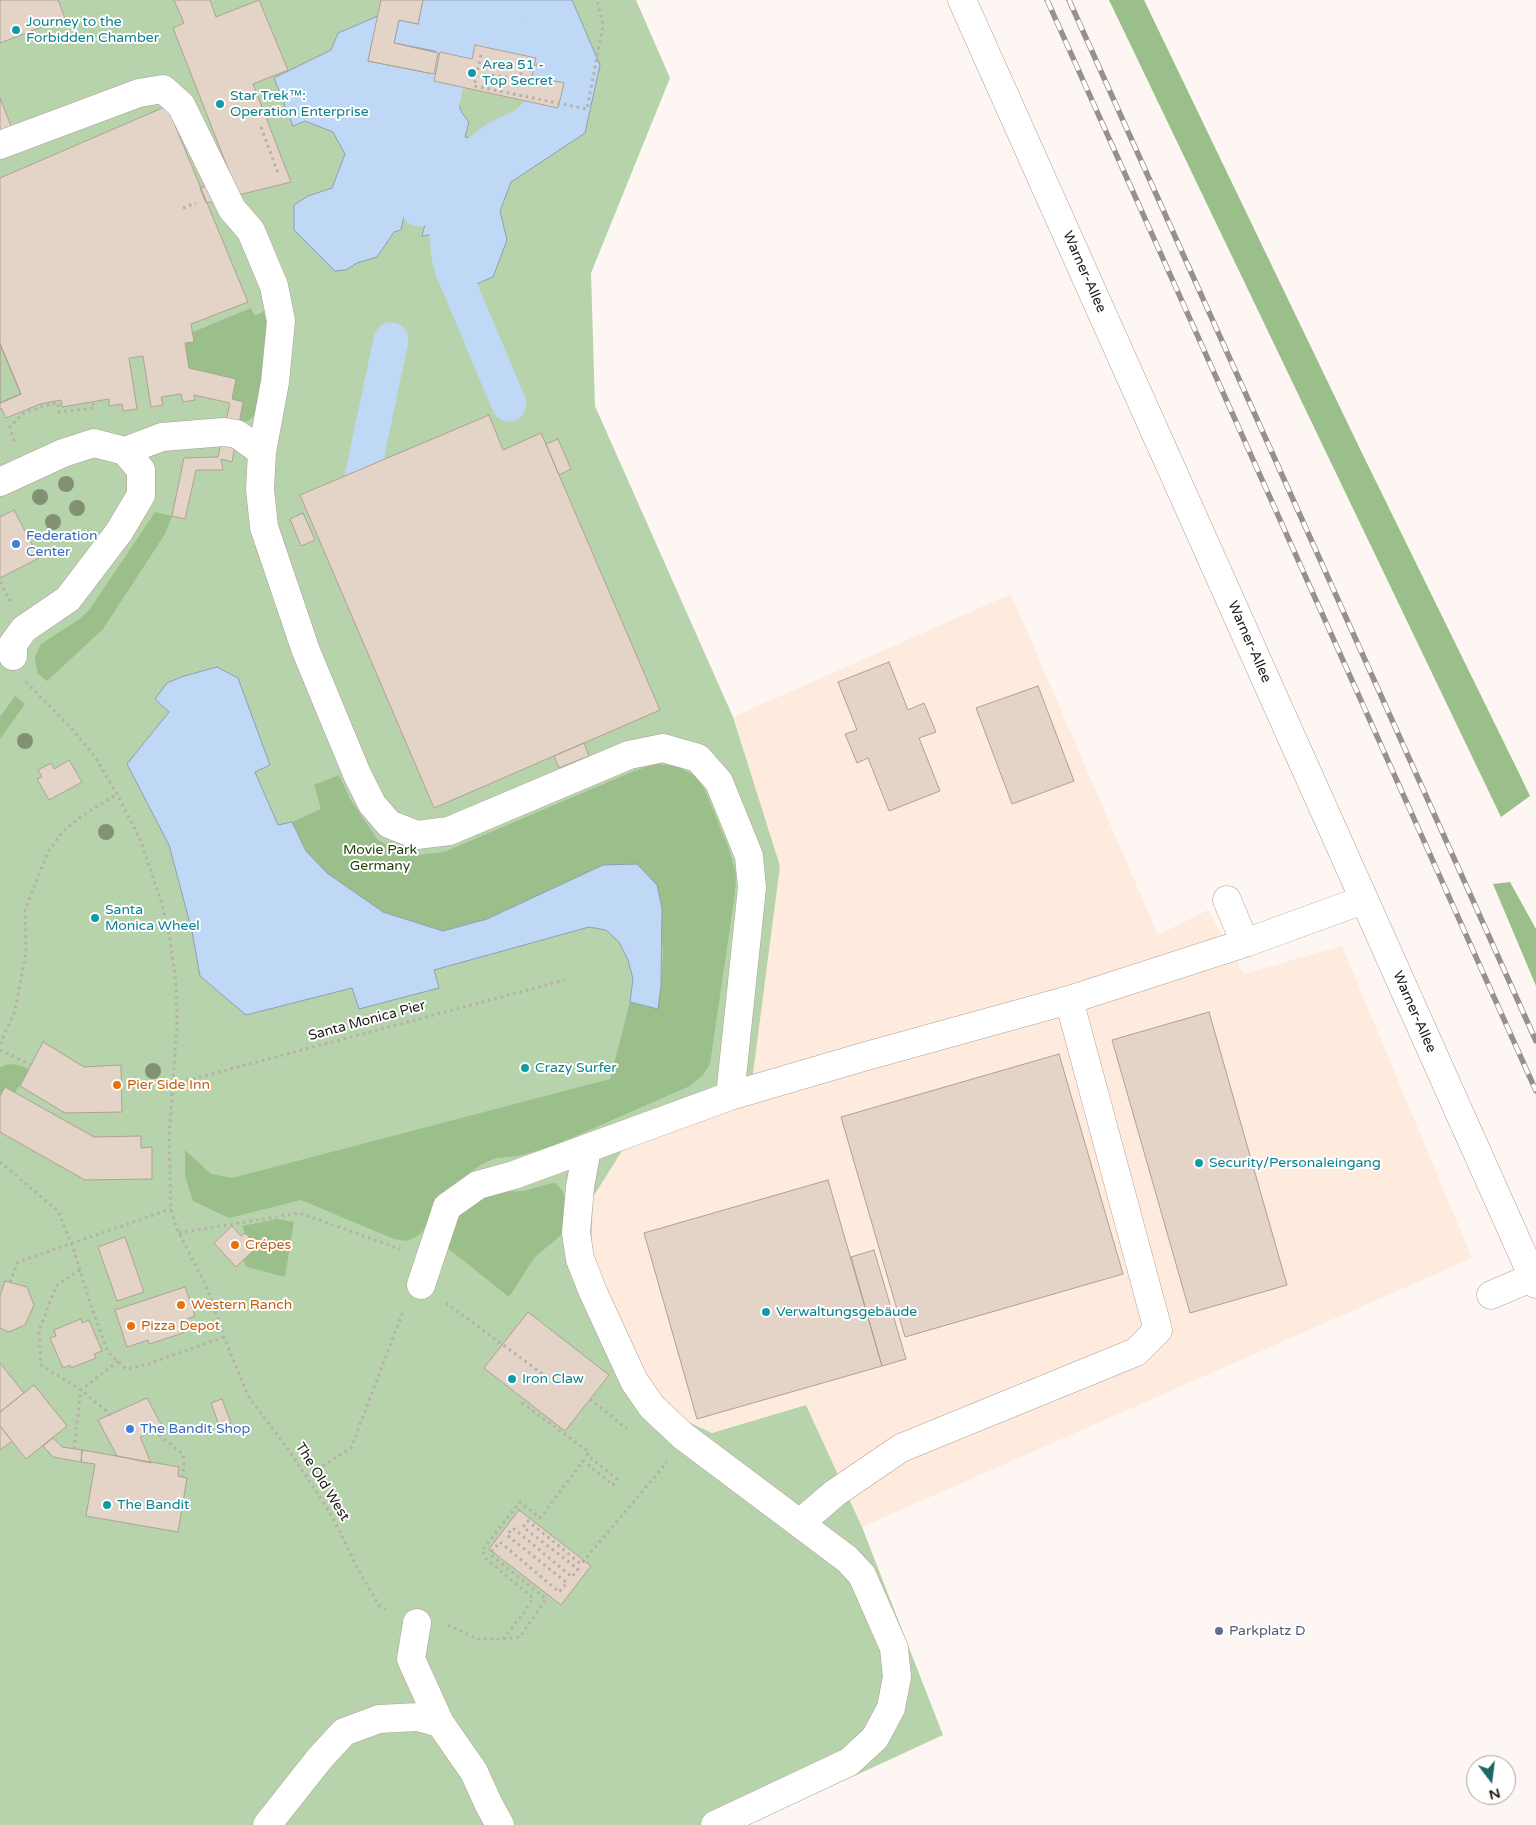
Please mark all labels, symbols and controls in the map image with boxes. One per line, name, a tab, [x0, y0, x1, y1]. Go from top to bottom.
place label: Journey to the Forbidden Chamber	[26, 14, 159, 46]
marker: Journey to the Forbidden Chamber	[10, 24, 22, 36]
place label: Area 51 - Top Secret	[482, 57, 553, 90]
marker: Area 51 - Top Secret	[466, 67, 478, 79]
place label: Star Trek™: Operation Enterprise	[230, 88, 369, 120]
marker: Star Trek™: Operation Enterprise	[214, 98, 226, 110]
street label: Warner-Allee	[1059, 229, 1109, 315]
place label: Federation Center	[26, 528, 98, 560]
marker: Federation Center	[10, 538, 22, 550]
street label: Warner-Allee	[1224, 599, 1274, 685]
park label: Movie Park Germany	[343, 842, 417, 874]
place label: Santa Monica Wheel	[105, 902, 200, 934]
marker: Santa Monica Wheel	[89, 912, 101, 924]
street label: Warner-Allee	[1389, 969, 1439, 1055]
street label: Santa Monica Pier	[307, 997, 427, 1045]
place label: Crazy Surfer	[535, 1060, 617, 1076]
marker: Crazy Surfer	[519, 1062, 531, 1074]
place label: Pier Side Inn	[127, 1077, 210, 1093]
marker: Pier Side Inn	[111, 1079, 123, 1091]
place label: Security/Personaleingang	[1209, 1155, 1381, 1171]
marker: Security/Personaleingang	[1193, 1157, 1205, 1169]
place label: Crépes	[245, 1237, 291, 1253]
marker: Crépes	[229, 1239, 241, 1251]
place label: Western Ranch	[191, 1297, 292, 1313]
marker: Western Ranch	[175, 1299, 187, 1311]
place label: Verwaltungsgebäude	[776, 1304, 917, 1320]
marker: Verwaltungsgebäude	[760, 1306, 772, 1318]
place label: Pizza Depot	[141, 1318, 220, 1334]
marker: Pizza Depot	[125, 1320, 137, 1332]
place label: Iron Claw	[522, 1371, 584, 1387]
marker: Iron Claw	[506, 1373, 518, 1385]
place label: The Bandit Shop	[140, 1421, 250, 1437]
marker: The Bandit Shop	[124, 1423, 136, 1435]
street label: The Old West	[291, 1440, 353, 1524]
place label: The Bandit	[117, 1497, 189, 1513]
marker: The Bandit	[101, 1499, 113, 1511]
place label: Parkplatz D	[1229, 1623, 1305, 1639]
marker: Parkplatz D	[1213, 1625, 1225, 1637]
north arrow	[1466, 1755, 1516, 1805]
text: N	[1487, 1784, 1502, 1804]

